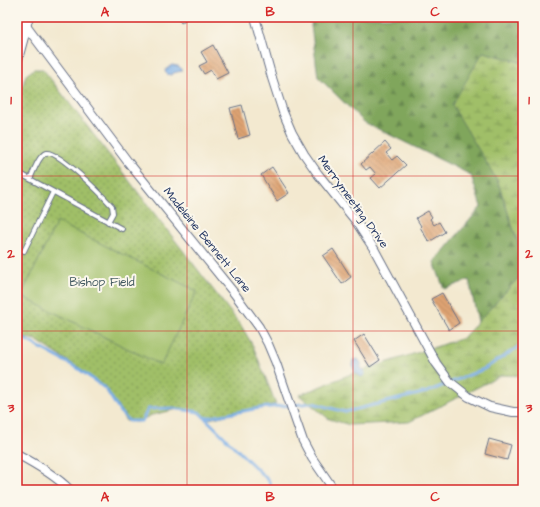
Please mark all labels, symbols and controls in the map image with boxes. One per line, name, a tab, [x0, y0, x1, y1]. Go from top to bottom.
text: A	[101, 3, 110, 21]
text: B	[265, 3, 275, 21]
text: C	[430, 3, 440, 21]
text: 1	[10, 91, 12, 109]
text: 1	[528, 91, 530, 109]
street label: Merrymeeting Drive	[313, 152, 393, 253]
street label: Madeleine Bennett Lane	[159, 184, 255, 297]
text: 2	[6, 245, 15, 263]
text: 2	[524, 245, 533, 263]
park label: Bishop Field	[69, 274, 135, 291]
text: 3	[7, 399, 15, 417]
text: 3	[525, 399, 533, 417]
text: A	[101, 488, 110, 506]
text: B	[265, 488, 275, 506]
text: C	[430, 488, 440, 506]

